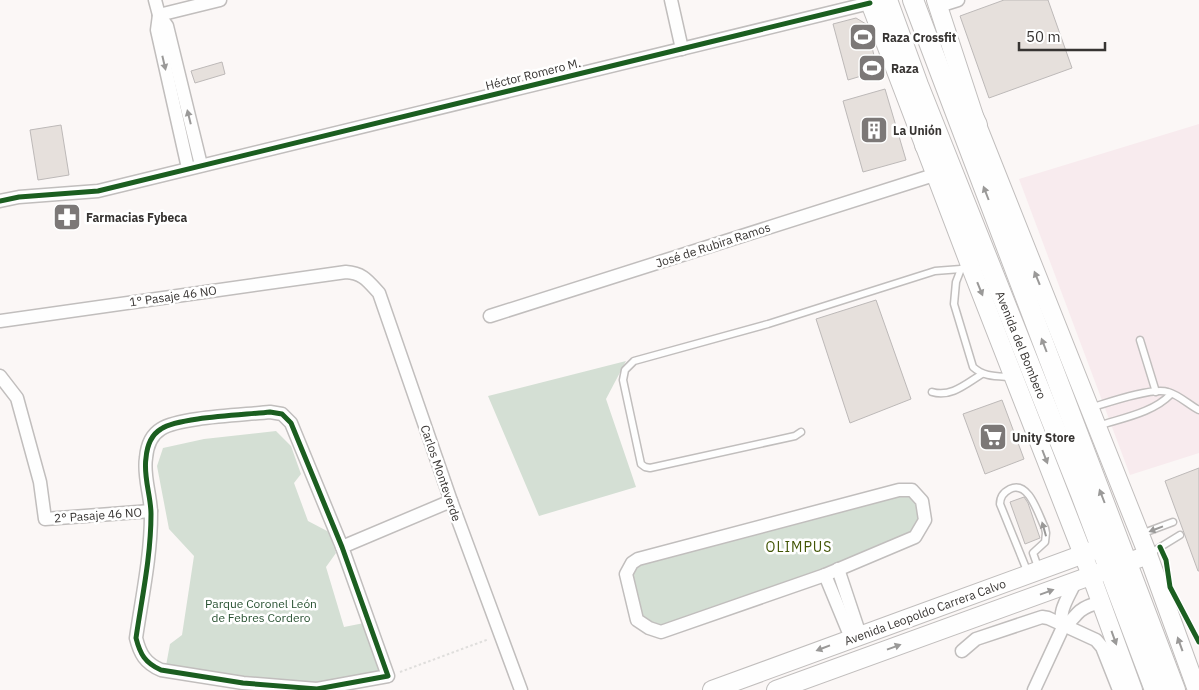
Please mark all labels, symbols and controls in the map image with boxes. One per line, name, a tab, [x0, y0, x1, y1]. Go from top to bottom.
scale bar	[1019, 20, 1105, 52]
sports icon: Raza Crossfit	[848, 22, 878, 52]
text: 50 m	[1026, 27, 1061, 46]
place label: Raza Crossfit	[882, 30, 957, 45]
sports icon: Raza	[857, 53, 887, 83]
one-way arrow	[160, 55, 168, 70]
street label: Héctor Romero M.	[484, 55, 582, 93]
place label: Raza	[891, 61, 919, 76]
one-way arrow	[185, 110, 193, 125]
building icon: La Unión	[859, 115, 889, 145]
place label: La Unión	[893, 123, 942, 138]
one-way arrow	[982, 185, 990, 200]
pharmacy icon: Farmacias Fybeca	[52, 202, 82, 232]
place label: Farmacias Fybeca	[86, 210, 188, 225]
street label: José de Rubira Ramos	[654, 219, 772, 271]
one-way arrow	[1033, 270, 1041, 285]
street label: 1° Pasaje 46 NO	[128, 282, 218, 310]
one-way arrow	[976, 282, 984, 296]
street label: Avenida del Bombero	[992, 289, 1050, 401]
one-way arrow	[1040, 337, 1047, 352]
supermarket icon: Unity Store	[978, 422, 1008, 452]
street label: Carlos Monteverde	[417, 423, 465, 524]
place label: Unity Store	[1012, 430, 1075, 445]
one-way arrow	[1041, 450, 1049, 465]
one-way arrow	[1098, 489, 1105, 504]
street label: 2° Pasaje 46 NO	[54, 504, 142, 526]
one-way arrow	[1040, 522, 1048, 537]
one-way arrow	[1148, 525, 1163, 533]
district label: OLIMPUS	[765, 538, 833, 556]
street label: Avenida Leopoldo Carrera Calvo	[842, 576, 1008, 648]
one-way arrow	[1040, 588, 1055, 596]
park label: Parque Coronel León de Febres Cordero	[205, 596, 317, 625]
one-way arrow	[1110, 631, 1118, 646]
one-way arrow	[1176, 636, 1184, 651]
one-way arrow	[887, 643, 902, 651]
one-way arrow	[815, 644, 830, 652]

